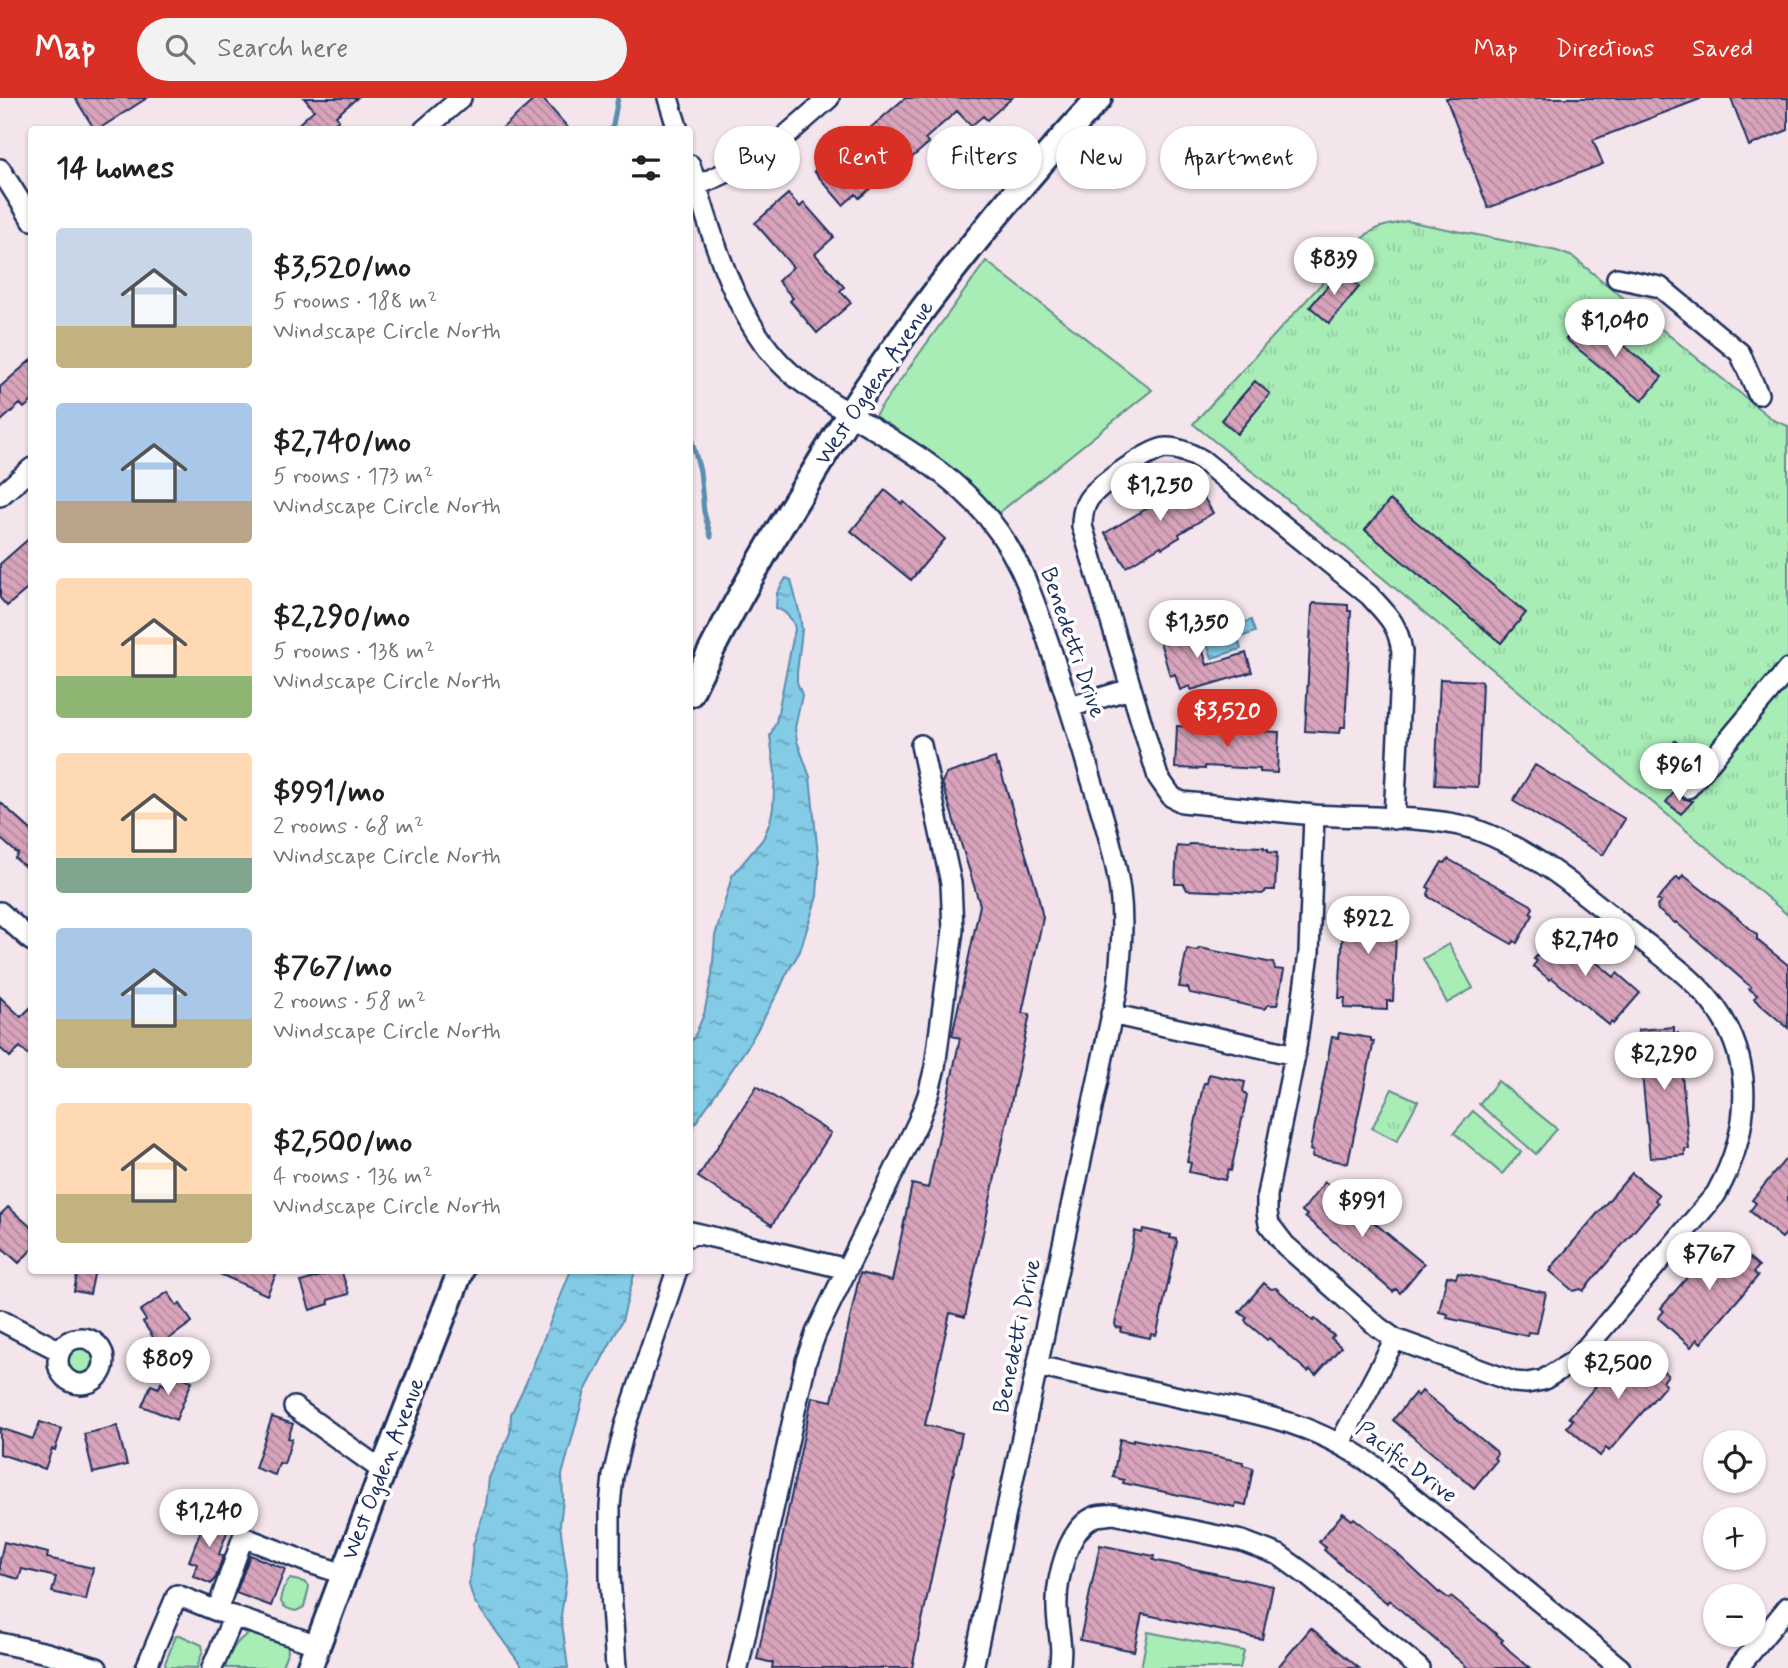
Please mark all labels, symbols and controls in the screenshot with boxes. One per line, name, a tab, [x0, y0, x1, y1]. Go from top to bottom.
search box	[137, 18, 627, 81]
text: Map	[35, 27, 95, 71]
icon: search	[161, 30, 199, 68]
text: Search here	[217, 32, 348, 66]
text: Map	[1474, 34, 1518, 65]
text: Directions	[1556, 34, 1654, 65]
text: Saved	[1692, 34, 1753, 65]
chip: Buy	[714, 126, 800, 189]
chip: Rent	[814, 126, 913, 189]
chip: Filters	[927, 126, 1042, 189]
chip: New	[1056, 126, 1146, 189]
chip: Apartment	[1160, 126, 1317, 189]
text: 14 homes	[56, 149, 174, 188]
icon: filters	[627, 149, 665, 187]
pin: $839	[1293, 238, 1375, 297]
text: $839	[1310, 245, 1358, 275]
text: $3,520/mo	[273, 248, 411, 287]
icon: home	[112, 256, 196, 340]
text: 5 rooms · 188 m²	[273, 287, 437, 317]
street label: West Ogden Avenue	[809, 294, 942, 472]
pin: $1,040	[1558, 300, 1672, 359]
text: $1,040	[1581, 307, 1649, 337]
text: Windscape Circle North	[273, 317, 501, 347]
text: $2,740/mo	[273, 423, 411, 462]
icon: home	[112, 431, 196, 515]
text: 5 rooms · 173 m²	[273, 462, 433, 492]
pin: $1,250	[1103, 464, 1217, 523]
text: $1,250	[1127, 471, 1193, 501]
text: Windscape Circle North	[273, 492, 501, 522]
street label: Benedetti Drive	[1032, 564, 1112, 722]
text: $2,290/mo	[273, 598, 410, 637]
pin: $1,350	[1140, 601, 1254, 660]
icon: home	[112, 606, 196, 690]
text: $1,350	[1165, 608, 1229, 638]
text: 5 rooms · 138 m²	[273, 637, 435, 667]
text: Windscape Circle North	[273, 667, 501, 697]
pin: $3,520	[1170, 690, 1284, 749]
text: $3,520	[1193, 697, 1261, 727]
pin: $961	[1638, 744, 1720, 803]
text: $961	[1656, 751, 1702, 781]
text: $991/mo	[273, 773, 385, 812]
icon: home	[112, 781, 196, 865]
text: 2 rooms · 68 m²	[273, 812, 424, 842]
text: Windscape Circle North	[273, 842, 501, 872]
pin: $922	[1327, 896, 1409, 956]
text: $922	[1343, 904, 1393, 934]
pin: $2,740	[1528, 918, 1642, 978]
text: $2,740	[1551, 926, 1619, 956]
text: $767/mo	[273, 948, 392, 987]
icon: home	[112, 956, 196, 1040]
text: 2 rooms · 58 m²	[273, 987, 426, 1017]
text: Windscape Circle North	[273, 1017, 501, 1047]
pin: $2,290	[1607, 1032, 1721, 1092]
text: $2,290	[1631, 1040, 1697, 1070]
text: $2,500/mo	[273, 1123, 412, 1162]
icon: home	[112, 1131, 196, 1215]
text: 4 rooms · 136 m²	[273, 1162, 433, 1192]
pin: $991	[1321, 1180, 1403, 1239]
text: $991	[1338, 1187, 1386, 1217]
text: Windscape Circle North	[273, 1192, 501, 1222]
pin: $767	[1668, 1232, 1750, 1292]
text: $767	[1682, 1240, 1736, 1270]
street label: Benedetti Drive	[987, 1256, 1049, 1416]
pin: $809	[127, 1338, 209, 1397]
pin: $2,500	[1561, 1342, 1675, 1401]
text: $809	[142, 1345, 194, 1375]
text: $2,500	[1584, 1349, 1652, 1379]
street label: West Ogden Avenue	[335, 1373, 433, 1565]
street label: Pacific Drive	[1349, 1415, 1463, 1511]
map controls	[1703, 1430, 1766, 1647]
button: locate	[1703, 1430, 1766, 1493]
pin: $1,240	[152, 1490, 266, 1549]
text: $1,240	[175, 1497, 243, 1527]
button: +	[1703, 1507, 1766, 1570]
button: −	[1703, 1584, 1766, 1647]

